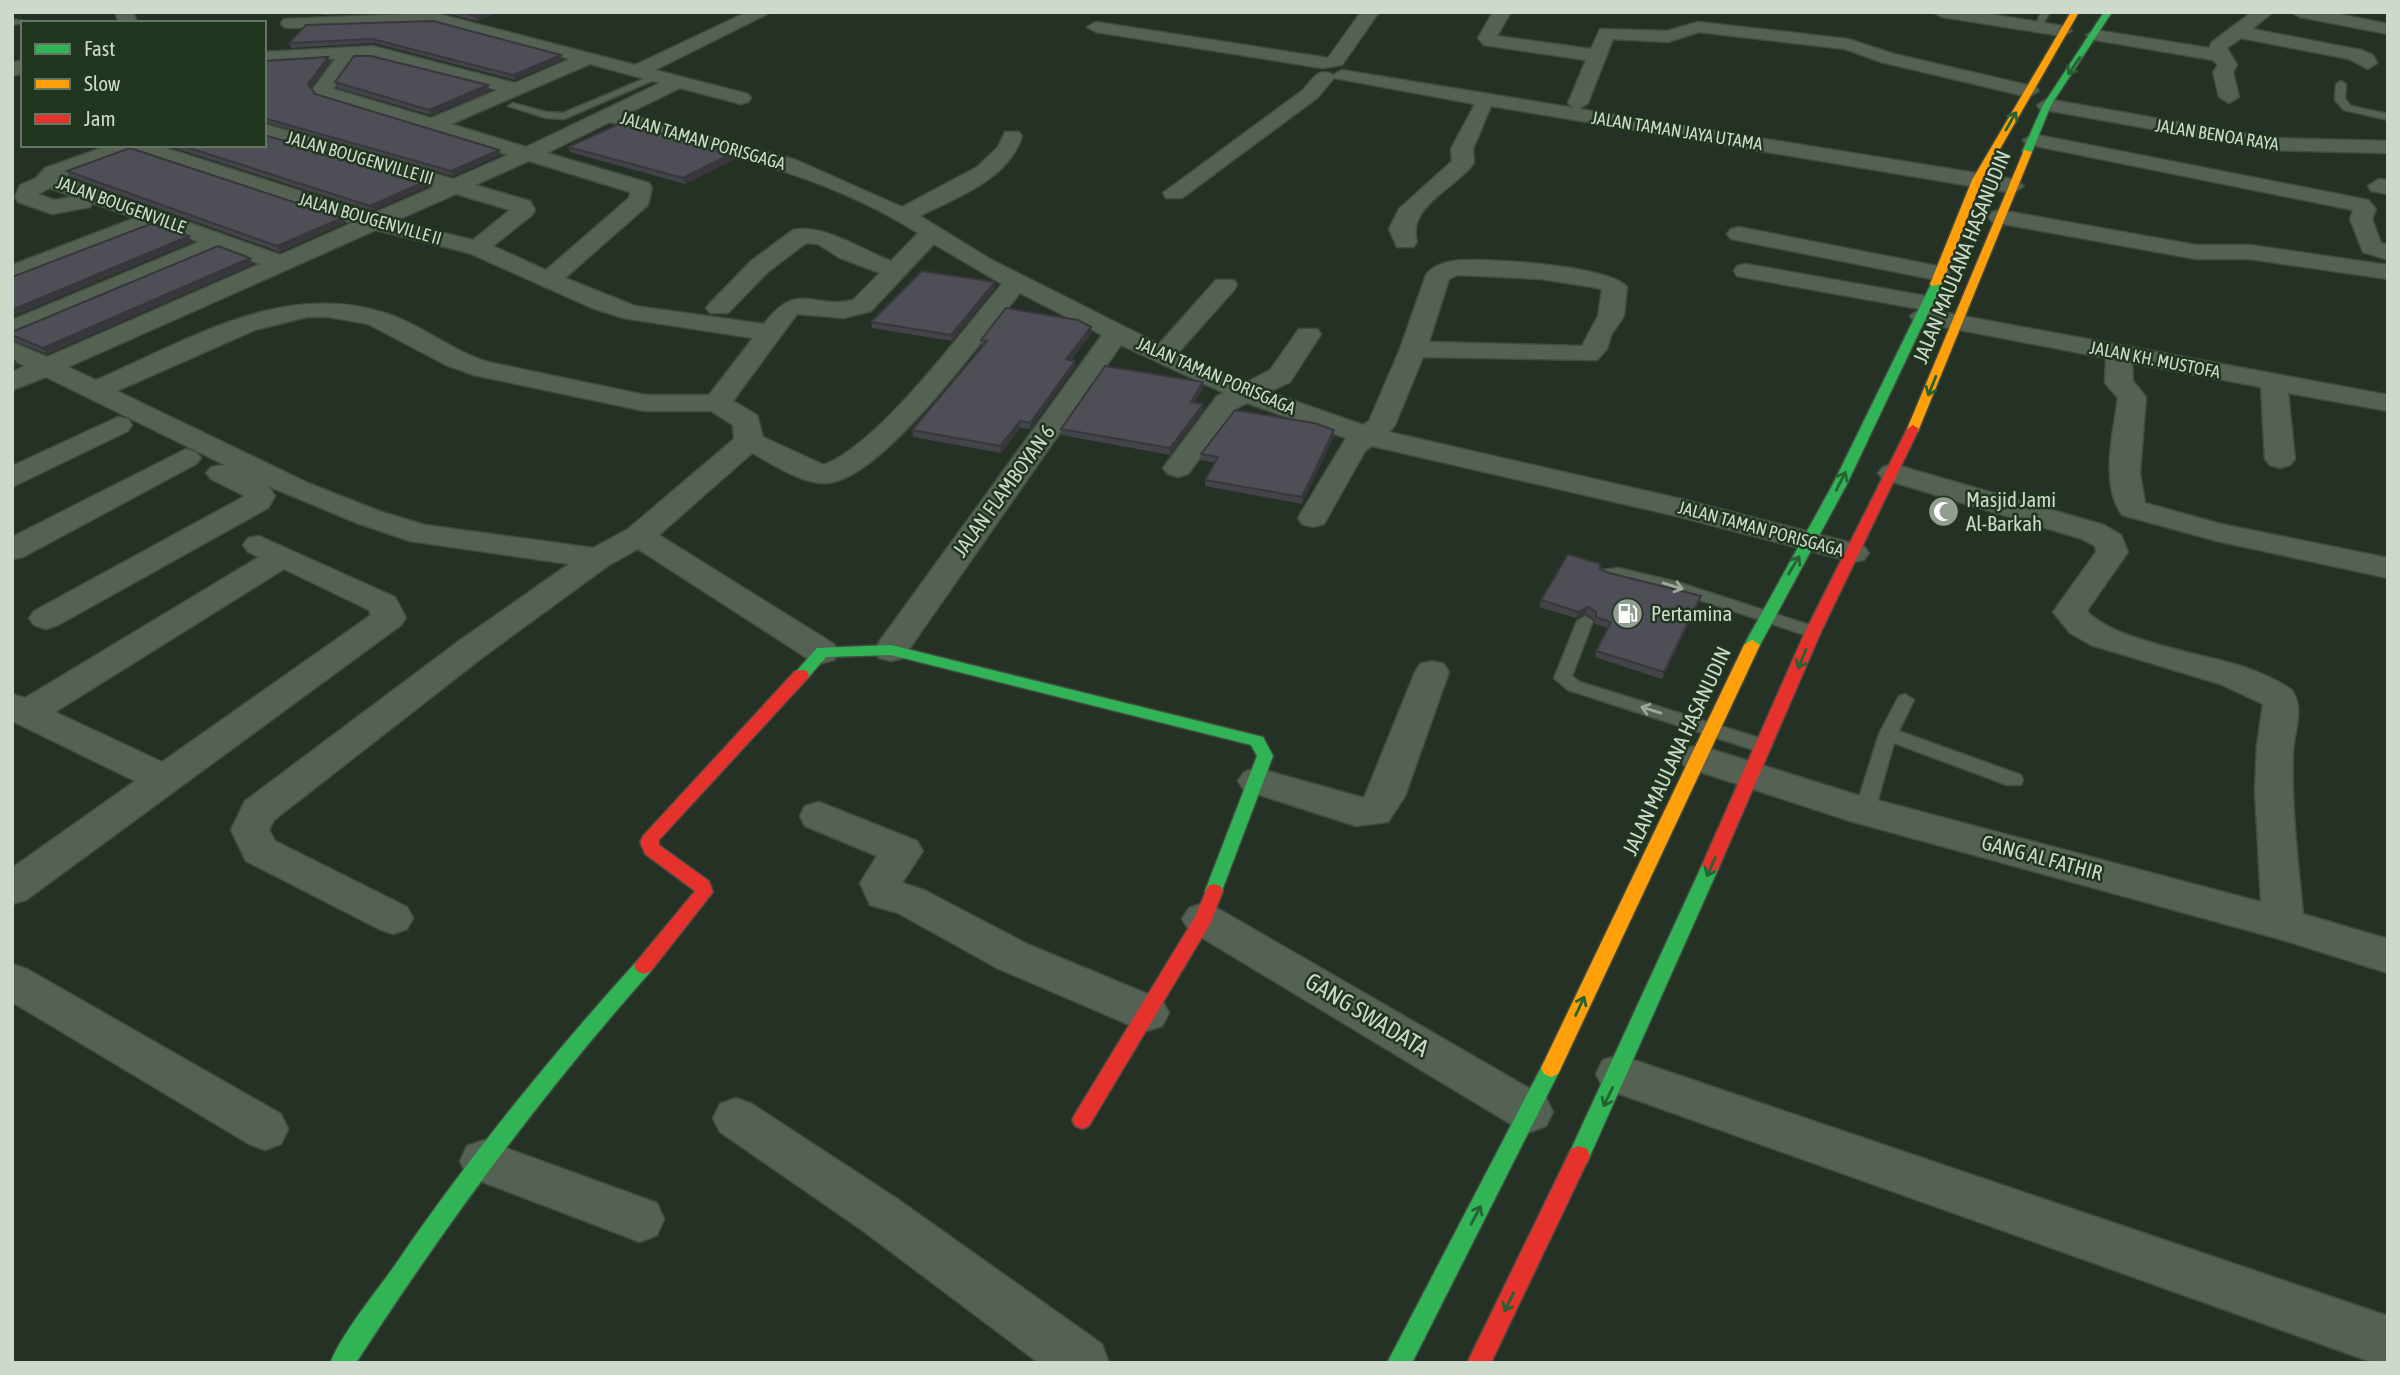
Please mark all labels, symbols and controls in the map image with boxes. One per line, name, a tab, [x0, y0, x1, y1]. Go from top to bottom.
legend	[21, 21, 266, 147]
text: Fast	[84, 36, 115, 60]
one-way arrow	[2067, 55, 2081, 75]
text: Slow	[84, 71, 121, 95]
text: Jam	[84, 106, 116, 130]
street label: JALAN TAMAN PORISGAGA	[618, 107, 788, 174]
street label: JALAN TAMAN JAYA UTAMA	[1590, 107, 1764, 154]
one-way arrow	[2004, 112, 2018, 132]
street label: JALAN BENOA RAYA	[2154, 114, 2281, 155]
street label: JALAN BOUGENVILLE III	[284, 126, 436, 189]
street label: JALAN MAULANA HASANUDIN	[1907, 147, 2015, 367]
street label: JALAN BOUGENVILLE	[54, 171, 189, 238]
street label: JALAN BOUGENVILLE II	[296, 188, 444, 249]
street label: JALAN TAMAN PORISGAGA	[1134, 333, 1299, 419]
street label: JALAN KH. MUSTOFA	[2088, 337, 2222, 382]
one-way arrow	[1925, 375, 1938, 396]
street label: JALAN FLAMBOYAN 6	[947, 420, 1059, 561]
one-way arrow	[1834, 471, 1848, 492]
place label: Masjid Jami Al-Barkah	[1966, 487, 2056, 535]
mosque icon: Masjid Jami Al-Barkah	[1926, 495, 1960, 529]
street label: JALAN TAMAN PORISGAGA	[1676, 496, 1846, 561]
one-way arrow	[1787, 556, 1801, 576]
one-way arrow	[1661, 581, 1683, 593]
fuel station icon: Pertamina	[1611, 597, 1645, 631]
place label: Pertamina	[1651, 601, 1732, 625]
street label: JALAN MAULANA HASANUDIN	[1617, 642, 1735, 859]
one-way arrow	[1794, 647, 1807, 669]
one-way arrow	[1641, 702, 1663, 715]
street label: GANG AL FATHIR	[1979, 829, 2106, 885]
one-way arrow	[1704, 856, 1717, 877]
street label: GANG SWADATA	[1301, 967, 1434, 1062]
one-way arrow	[1574, 996, 1587, 1017]
one-way arrow	[1601, 1086, 1614, 1107]
one-way arrow	[1470, 1206, 1484, 1226]
one-way arrow	[1501, 1291, 1515, 1312]

